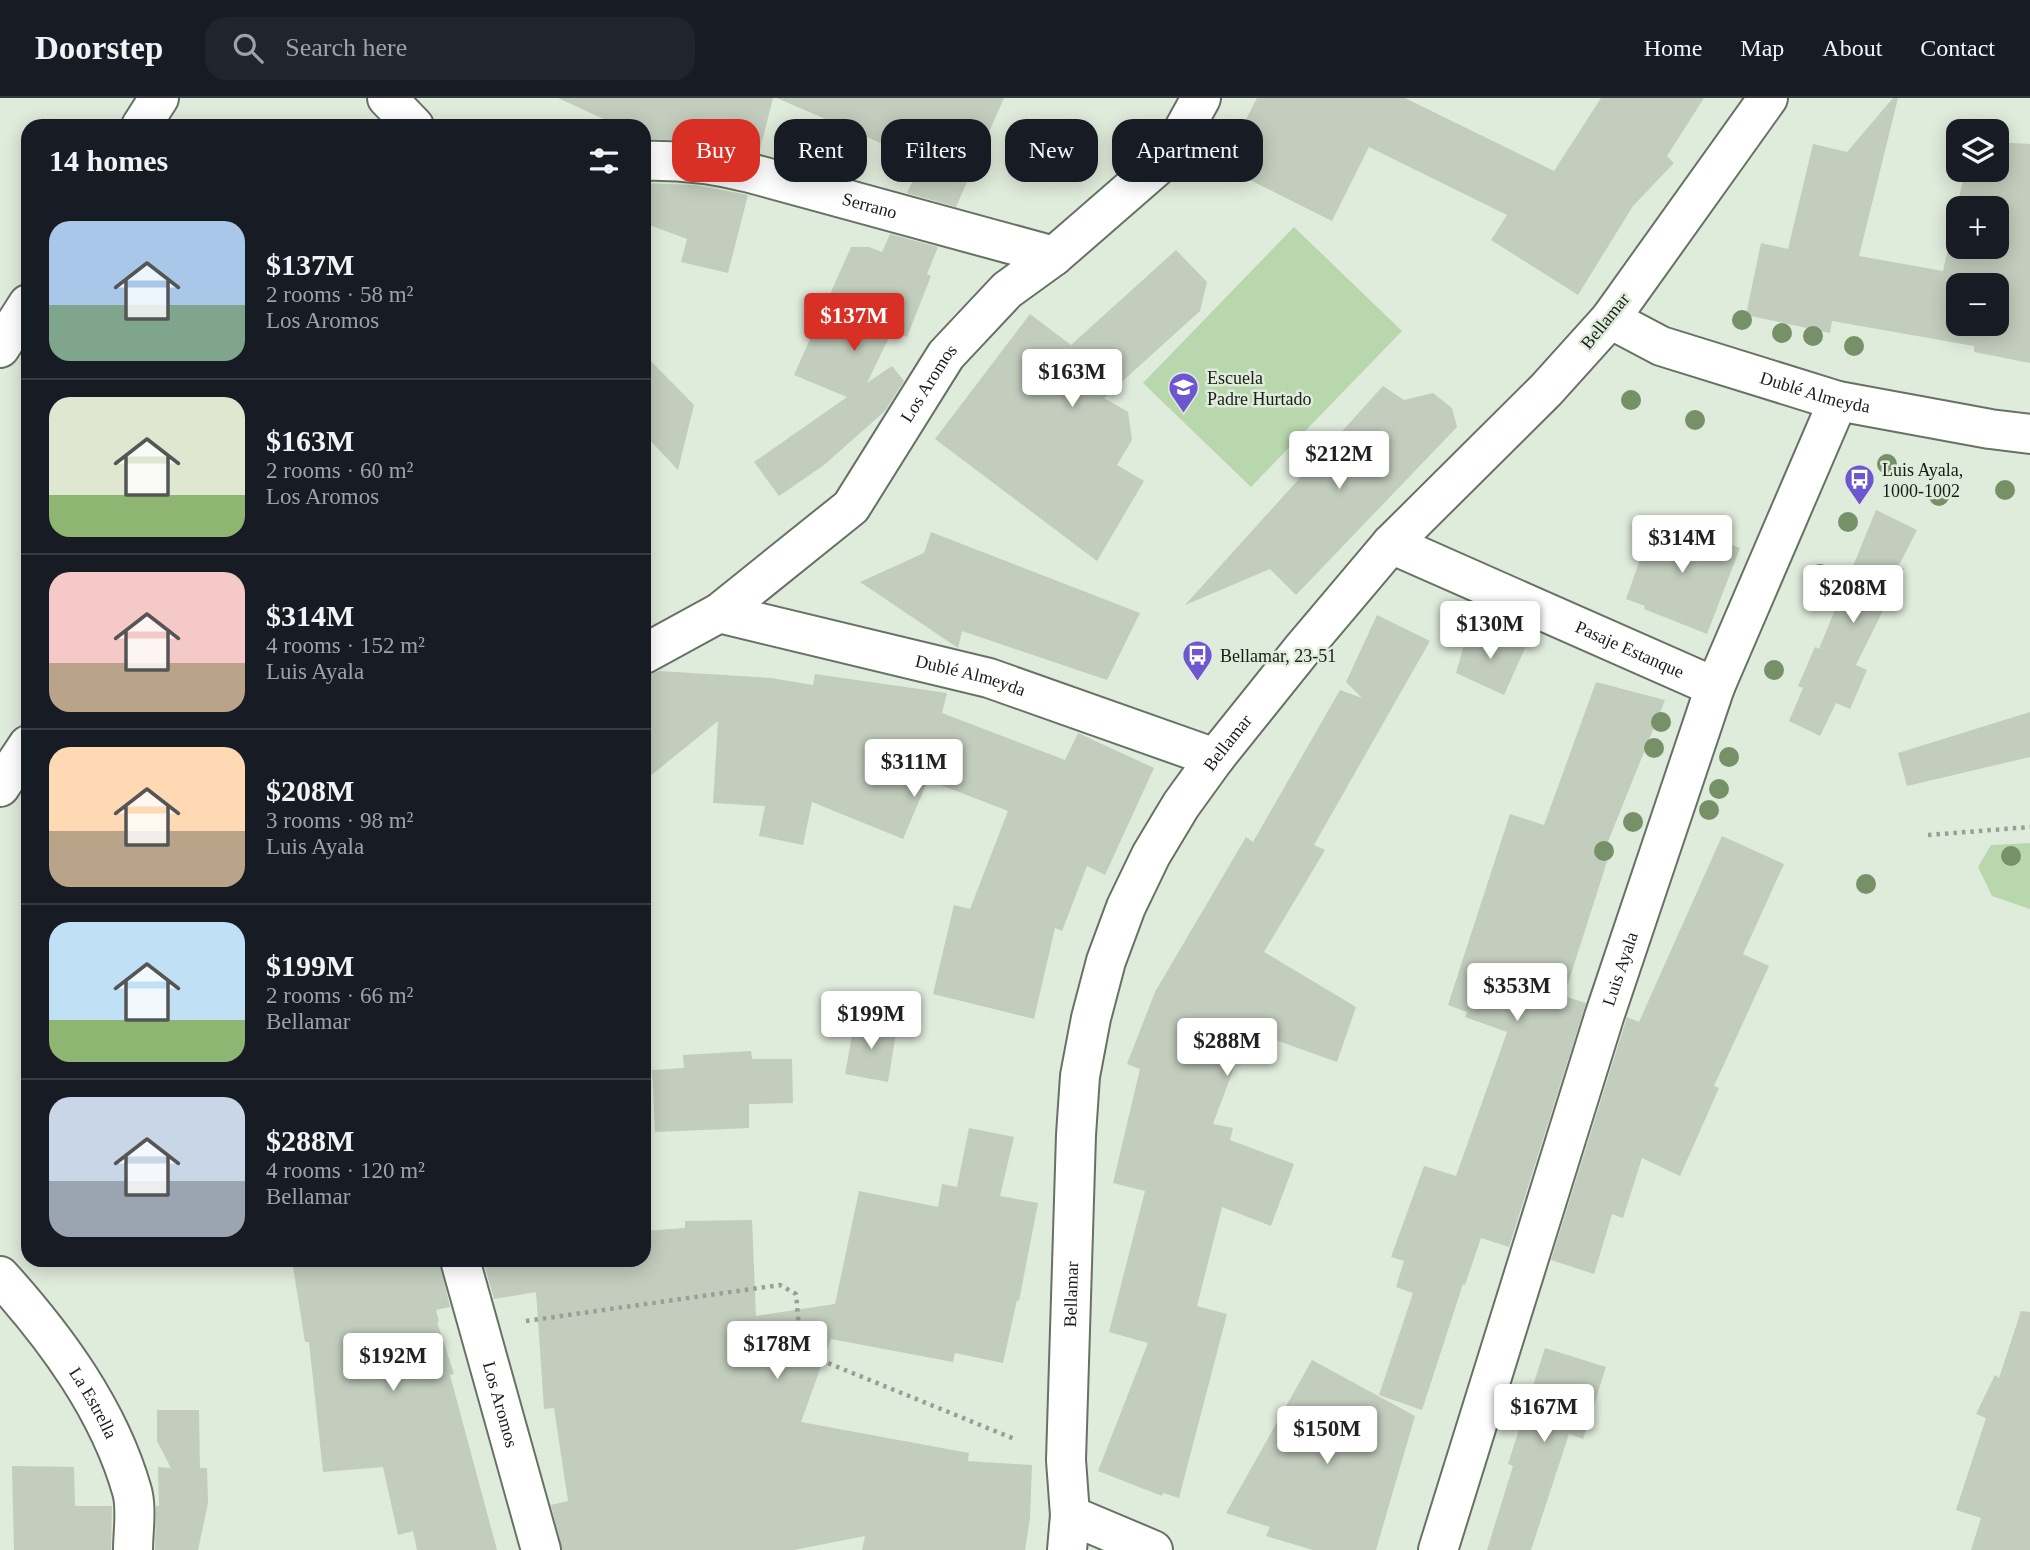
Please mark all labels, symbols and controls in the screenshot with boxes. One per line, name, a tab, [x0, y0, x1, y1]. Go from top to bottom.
search box	[205, 17, 695, 80]
icon: search	[229, 29, 267, 67]
text: Doorstep	[35, 30, 163, 66]
text: Search here	[285, 33, 407, 62]
text: Home	[1644, 35, 1702, 61]
text: Map	[1740, 35, 1784, 61]
text: About	[1822, 35, 1882, 61]
text: Contact	[1920, 35, 1995, 61]
chip: Buy	[672, 119, 760, 182]
chip: Rent	[774, 119, 867, 182]
chip: Filters	[881, 119, 991, 182]
chip: New	[1005, 119, 1098, 182]
chip: Apartment	[1112, 119, 1263, 182]
map controls	[1946, 119, 2009, 336]
button: layers	[1946, 119, 2009, 182]
icon: filters	[585, 142, 623, 180]
text: 14 homes	[49, 144, 168, 177]
street label: Serrano	[840, 189, 899, 223]
button: +	[1946, 196, 2009, 259]
text: $137M	[266, 248, 354, 281]
icon: home	[105, 249, 189, 333]
button: −	[1946, 273, 2009, 336]
text: 2 rooms · 58 m²	[266, 282, 413, 307]
street label: Bellamar	[1576, 289, 1634, 353]
pin: $137M	[805, 294, 903, 353]
text: $137M	[820, 303, 888, 328]
text: Los Aromos	[266, 308, 379, 333]
street label: Los Aromos	[897, 340, 961, 426]
pin: $163M	[1023, 350, 1121, 409]
text: $163M	[1038, 359, 1106, 384]
street label: Dublé Almeyda	[1758, 367, 1872, 417]
place label: Escuela Padre Hurtado	[1207, 368, 1311, 409]
school or university icon: Escuela Padre Hurtado	[1167, 371, 1201, 415]
text: $163M	[266, 424, 354, 457]
icon: home	[105, 425, 189, 509]
pin: $212M	[1290, 432, 1388, 491]
text: $212M	[1305, 441, 1373, 466]
text: 2 rooms · 60 m²	[266, 458, 413, 483]
place label: Luis Ayala, 1000-1002	[1882, 460, 1963, 501]
bus stop icon: Luis Ayala, 1000-1002	[1842, 463, 1876, 507]
text: Los Aromos	[266, 484, 379, 509]
pin: $314M	[1633, 516, 1731, 575]
text: $314M	[1648, 525, 1716, 550]
pin: $208M	[1804, 566, 1902, 625]
text: $208M	[1819, 575, 1887, 600]
text: $314M	[266, 599, 354, 632]
icon: home	[105, 600, 189, 684]
pin: $130M	[1441, 602, 1539, 661]
text: $130M	[1456, 611, 1524, 636]
street label: Pasaje Estanque	[1572, 617, 1687, 682]
text: 4 rooms · 152 m²	[266, 633, 425, 658]
bus stop icon: Bellamar, 23-51	[1180, 639, 1214, 683]
place label: Bellamar, 23-51	[1220, 646, 1336, 666]
street label: Dublé Almeyda	[913, 651, 1028, 700]
text: Luis Ayala	[266, 659, 364, 684]
street label: Bellamar	[1199, 710, 1256, 775]
pin: $311M	[865, 740, 963, 799]
text: $311M	[881, 749, 947, 774]
text: $208M	[266, 774, 354, 807]
icon: home	[105, 775, 189, 859]
text: 3 rooms · 98 m²	[266, 808, 413, 833]
text: Luis Ayala	[266, 834, 364, 859]
street label: Luis Ayala	[1598, 929, 1642, 1009]
text: $199M	[266, 949, 354, 982]
icon: home	[105, 950, 189, 1034]
pin: $353M	[1468, 964, 1566, 1023]
text: $353M	[1483, 973, 1551, 998]
text: 2 rooms · 66 m²	[266, 983, 413, 1008]
pin: $199M	[822, 992, 920, 1051]
text: $199M	[837, 1001, 905, 1026]
text: Bellamar	[266, 1009, 350, 1034]
pin: $288M	[1178, 1018, 1276, 1078]
text: $288M	[1193, 1028, 1261, 1053]
text: $288M	[266, 1124, 354, 1157]
icon: home	[105, 1125, 189, 1209]
text: 4 rooms · 120 m²	[266, 1158, 425, 1183]
text: Bellamar	[266, 1184, 350, 1209]
street label: Bellamar	[1060, 1261, 1082, 1328]
pin: $178M	[728, 1322, 826, 1381]
text: $178M	[743, 1331, 811, 1356]
pin: $192M	[344, 1334, 442, 1393]
text: $192M	[359, 1343, 427, 1368]
street label: Los Aromos	[479, 1359, 522, 1450]
street label: La Estrella	[65, 1364, 121, 1442]
pin: $167M	[1495, 1384, 1593, 1444]
text: $167M	[1510, 1394, 1578, 1419]
pin: $150M	[1278, 1406, 1376, 1466]
text: $150M	[1293, 1416, 1361, 1441]

